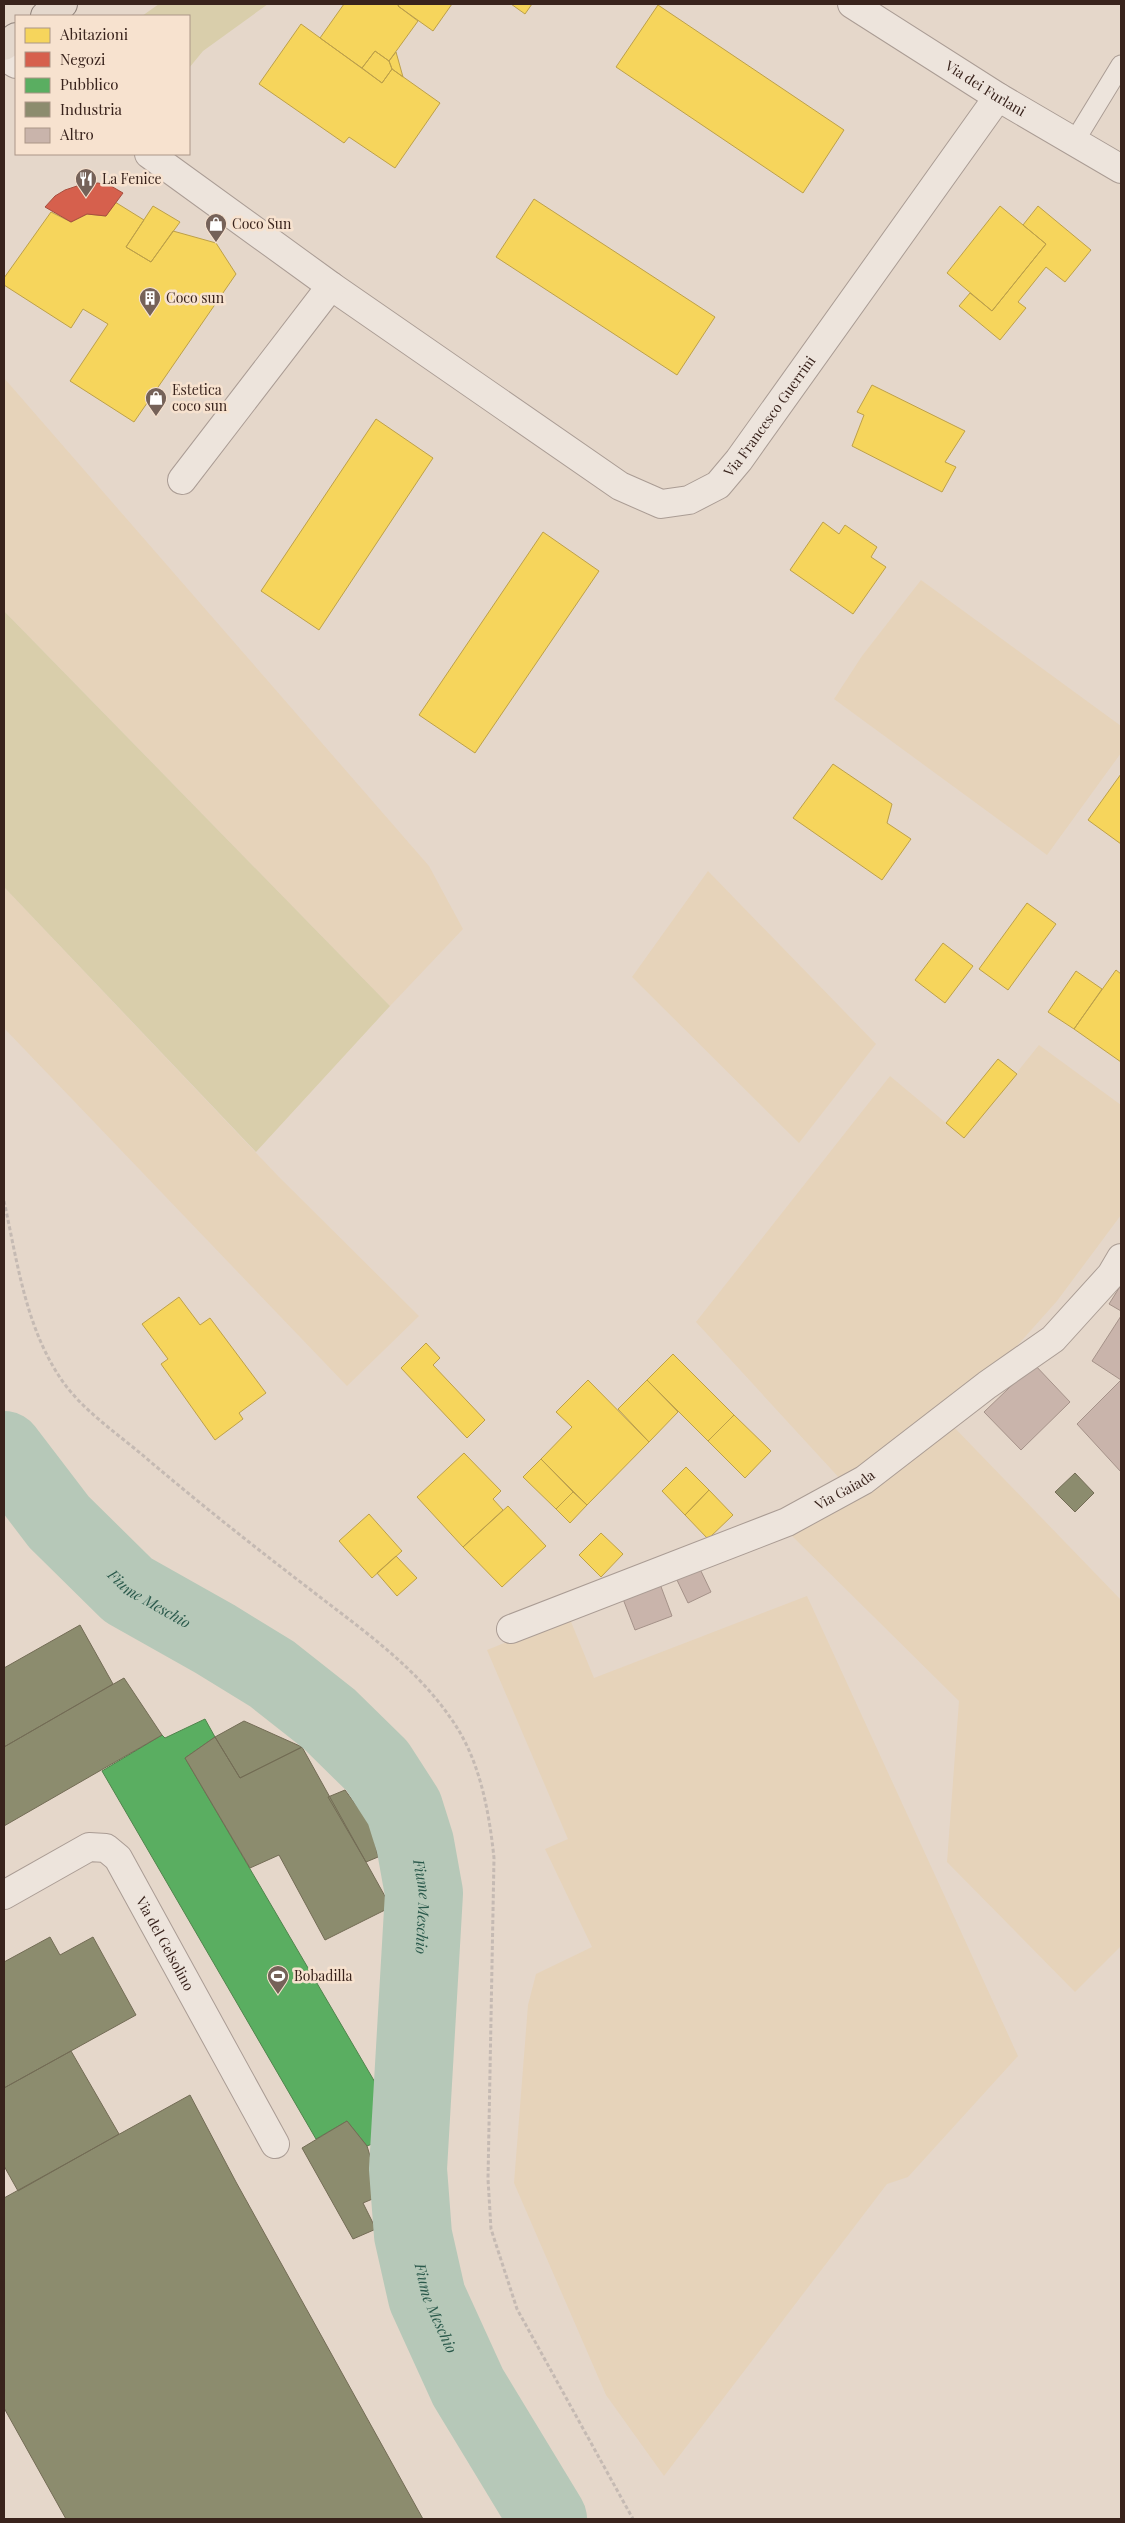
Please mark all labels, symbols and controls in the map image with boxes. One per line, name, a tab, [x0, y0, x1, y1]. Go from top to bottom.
legend	[15, 15, 190, 155]
text: Abitazioni	[59, 24, 129, 44]
text: Negozi	[60, 49, 106, 69]
street label: Via dei Furlani	[941, 55, 1029, 120]
text: Pubblico	[60, 74, 118, 94]
text: Industria	[60, 99, 123, 119]
text: Altro	[59, 124, 94, 144]
restaurant icon: La Fenice	[74, 167, 98, 198]
place label: La Fenice	[102, 169, 162, 188]
shop icon: Coco Sun	[204, 212, 228, 243]
place label: Coco Sun	[232, 214, 292, 233]
building icon: Coco sun	[138, 286, 162, 317]
place label: Coco sun	[166, 288, 225, 307]
street label: Via Francesco Guerrini	[718, 352, 819, 481]
place label: Estetica coco sun	[172, 380, 228, 415]
shop icon: Estetica coco sun	[144, 386, 168, 417]
street label: Via Gaiada	[810, 1465, 878, 1515]
water label: Fiume Meschio	[103, 1564, 194, 1632]
water label: Fiume Meschio	[409, 1857, 435, 1955]
street label: Via del Gelsolino	[132, 1892, 199, 1994]
sports icon: Bobadilla	[266, 1964, 290, 1995]
place label: Bobadilla	[294, 1966, 352, 1985]
water label: Fiume Meschio	[410, 2260, 462, 2356]

